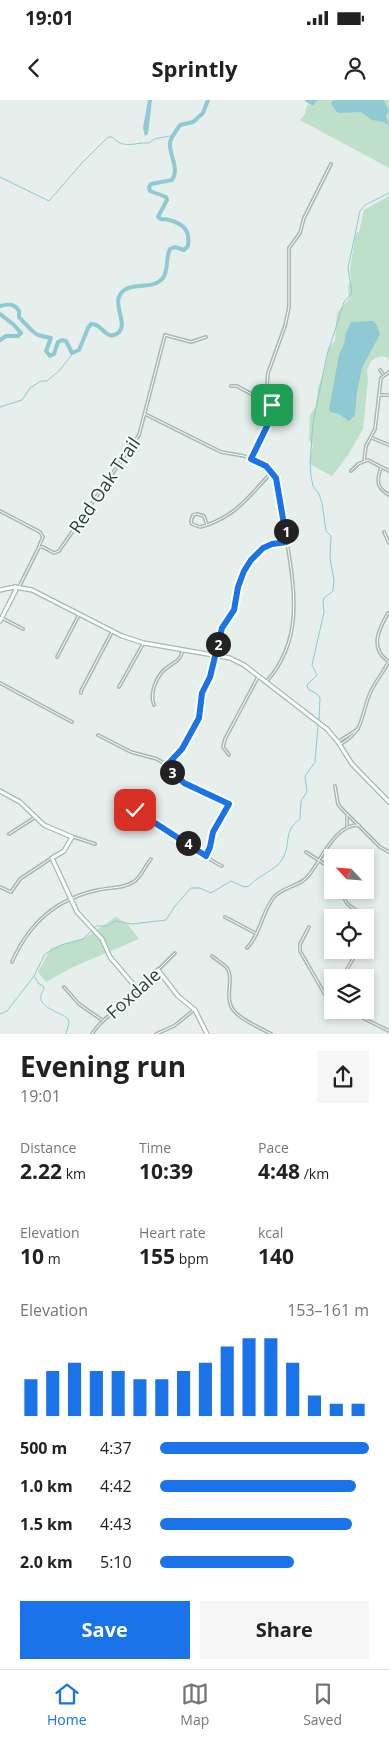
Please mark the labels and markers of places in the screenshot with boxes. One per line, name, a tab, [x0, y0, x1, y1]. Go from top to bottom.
pin	[251, 384, 293, 426]
pin: 1	[274, 518, 298, 544]
pin: 2	[206, 632, 230, 656]
pin: 3	[160, 760, 184, 784]
pin	[114, 789, 156, 831]
pin: 4	[176, 830, 200, 856]

